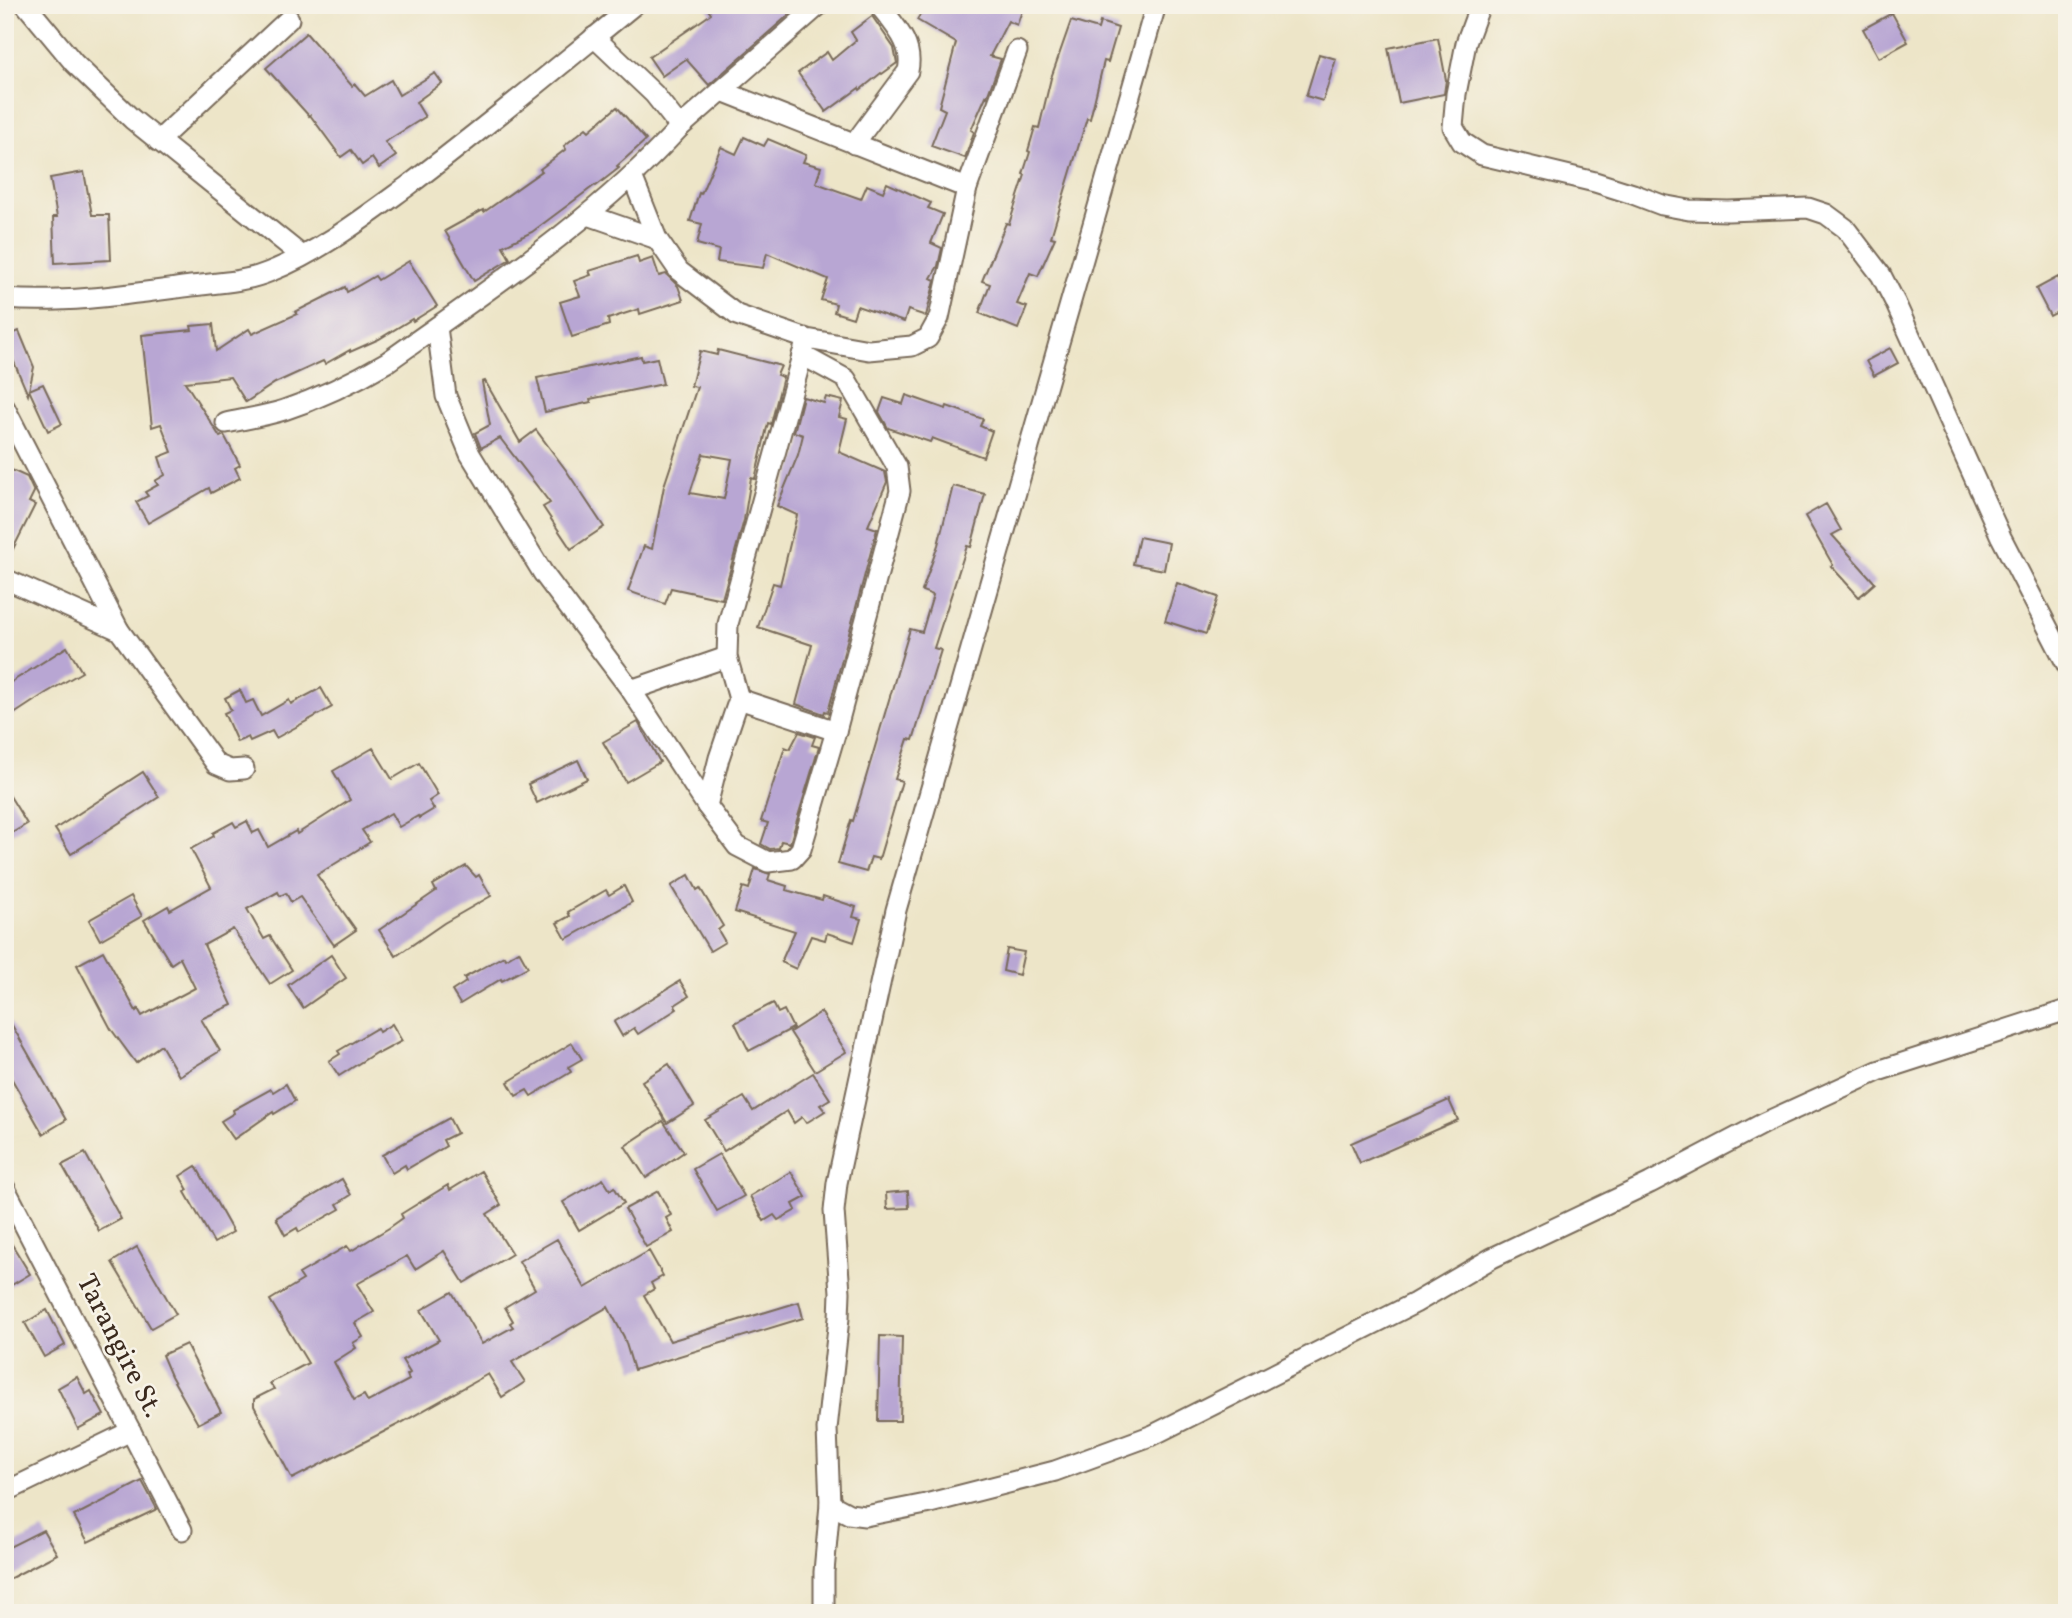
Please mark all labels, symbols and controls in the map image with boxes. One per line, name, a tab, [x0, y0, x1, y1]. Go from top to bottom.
street label: Tarangire St.	[66, 1268, 172, 1424]

